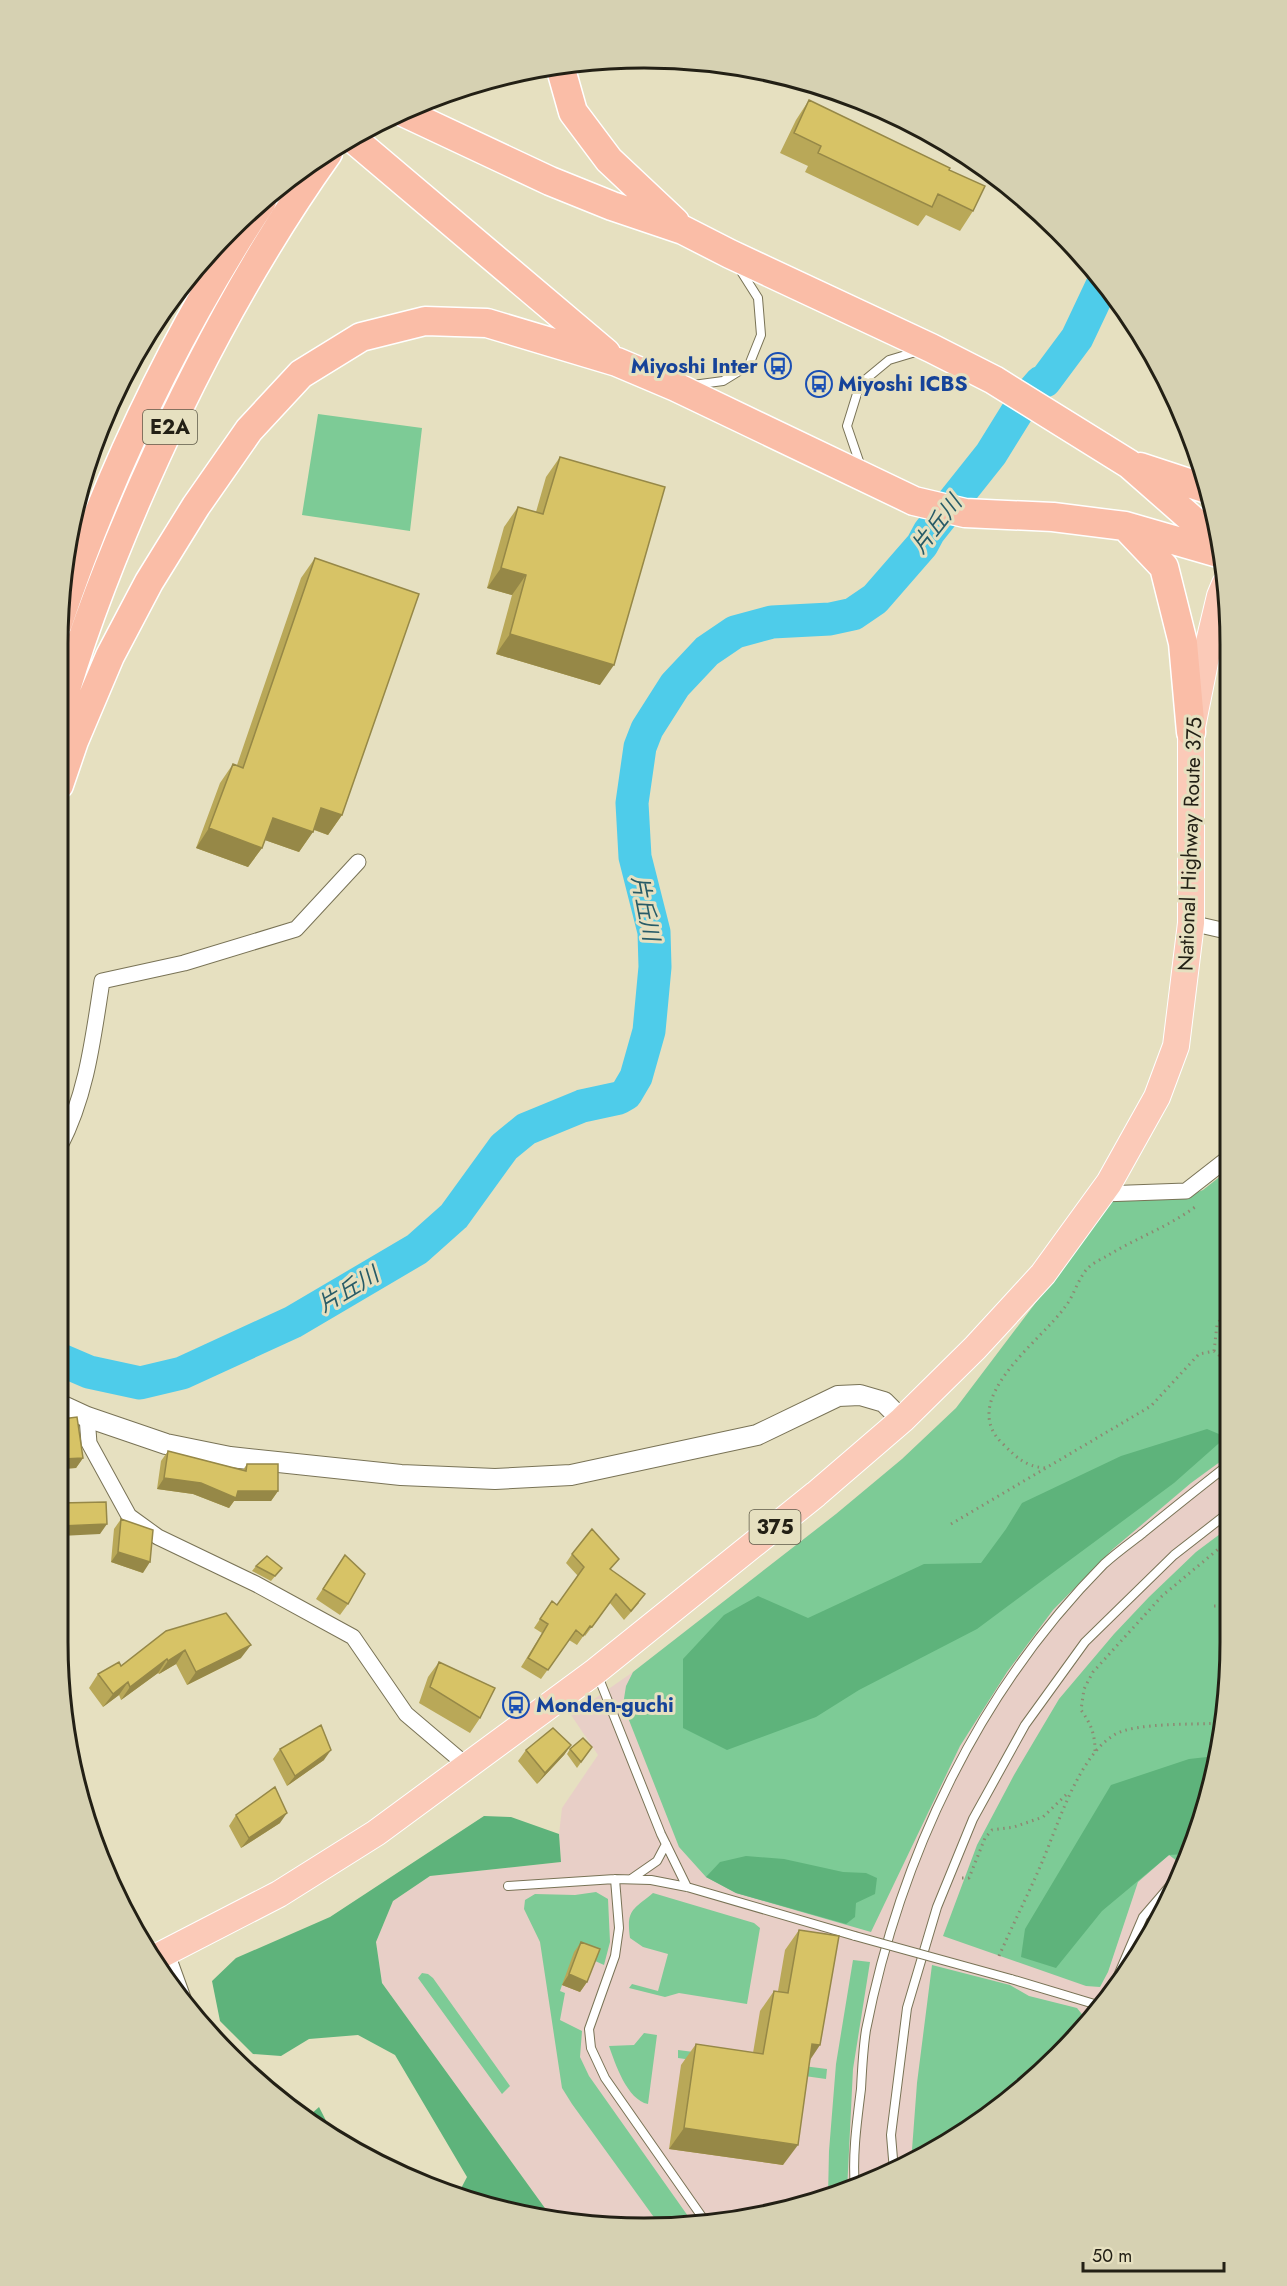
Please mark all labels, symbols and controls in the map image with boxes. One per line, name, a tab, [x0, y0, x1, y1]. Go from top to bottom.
place label: Miyoshi Inter	[631, 351, 758, 381]
bus stop icon: Miyoshi Inter	[763, 351, 793, 381]
bus stop icon: Miyoshi ICBS	[804, 369, 834, 399]
place label: Miyoshi ICBS	[838, 369, 968, 399]
road number: E2A	[143, 410, 197, 444]
water label: 片丘川	[903, 487, 970, 560]
street label: National Highway Route 375	[1171, 716, 1209, 972]
water label: 片丘川	[624, 873, 668, 945]
water label: 片丘川	[311, 1257, 386, 1320]
road number: 375	[750, 1510, 800, 1544]
bus stop icon: Monden-guchi	[501, 1690, 531, 1720]
place label: Monden-guchi	[536, 1690, 674, 1720]
scale bar	[1083, 2235, 1224, 2273]
text: 50 m	[1092, 2243, 1132, 2269]

